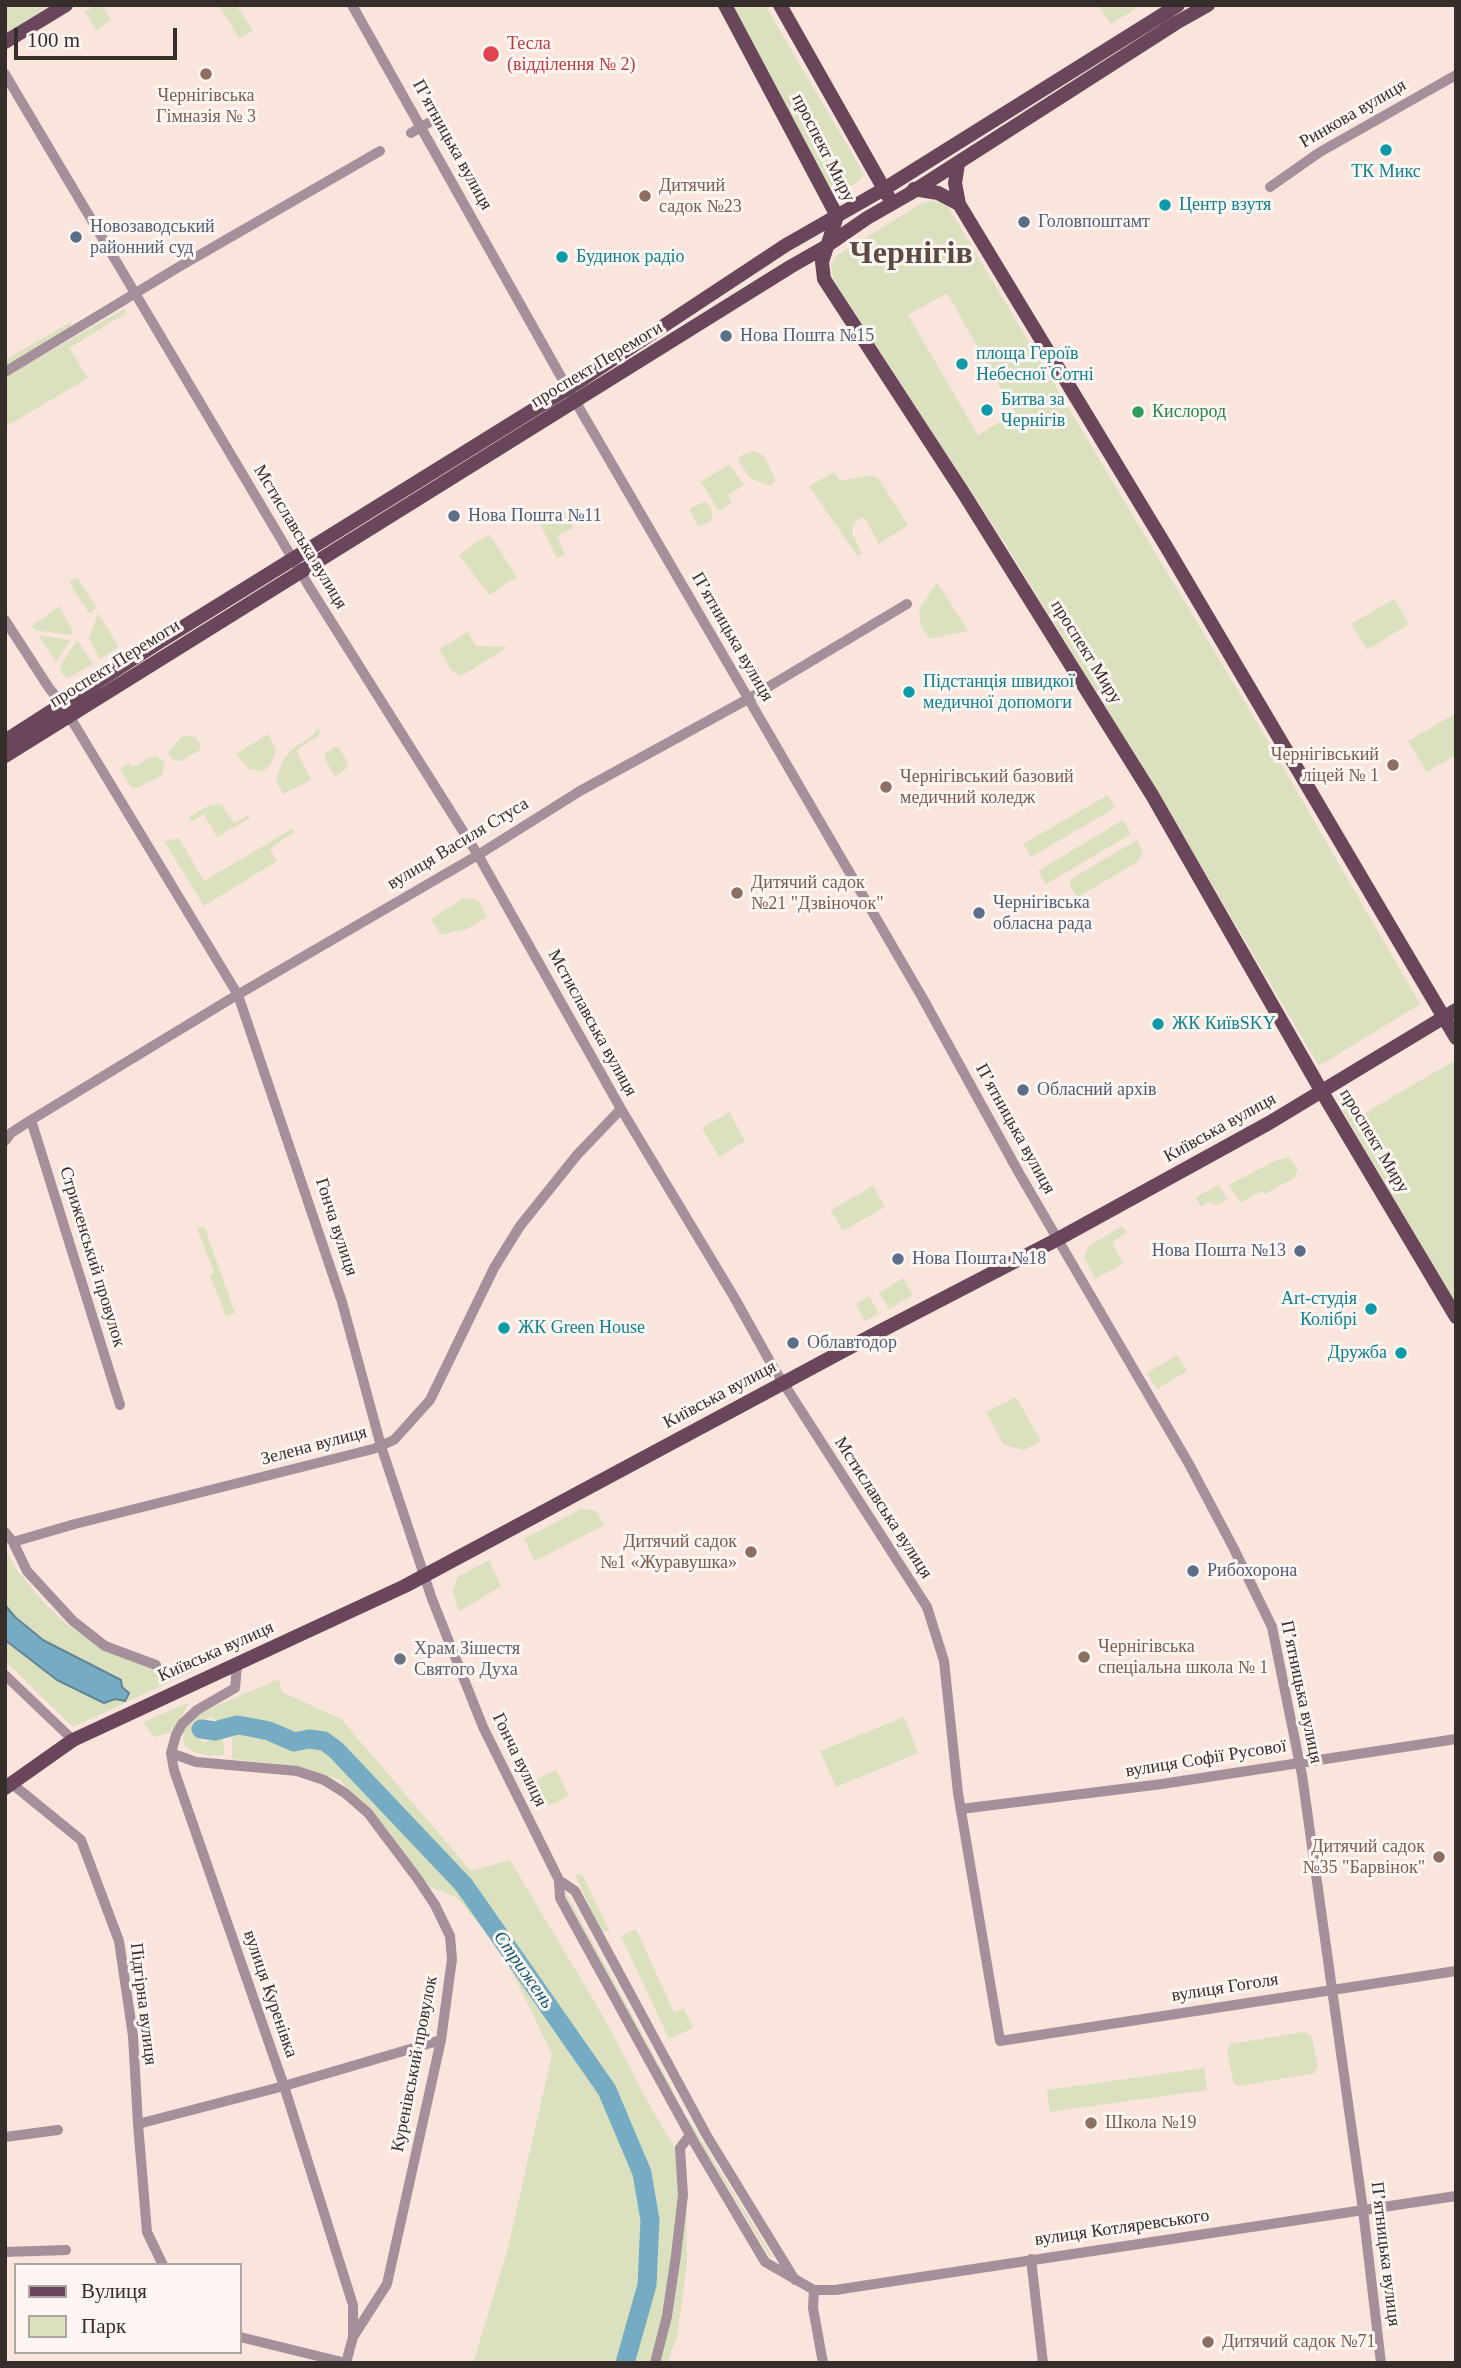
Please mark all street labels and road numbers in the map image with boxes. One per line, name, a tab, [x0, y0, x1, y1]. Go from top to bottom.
street label: Ринкова вулиця	[1296, 75, 1410, 153]
street label: Пʼятницька вулиця	[407, 76, 497, 214]
street label: проспект Миру	[787, 91, 859, 205]
street label: проспект Перемоги	[527, 317, 667, 413]
street label: Мстиславська вулиця	[248, 461, 352, 613]
street label: Пʼятницька вулиця	[686, 568, 778, 706]
street label: проспект Миру	[1046, 596, 1126, 708]
street label: проспект Перемоги	[46, 615, 184, 713]
street label: вулиця Василя Стуса	[383, 793, 533, 895]
street label: Мстиславська вулиця	[543, 946, 641, 1100]
street label: Пʼятницька вулиця	[970, 1060, 1060, 1198]
street label: проспект Миру	[1334, 1085, 1414, 1197]
street label: Київська вулиця	[1160, 1088, 1280, 1168]
street label: Стриженський провулок	[54, 1164, 130, 1350]
street label: Гонча вулиця	[310, 1175, 362, 1279]
street label: Київська вулиця	[660, 1356, 780, 1434]
street label: Зелена вулиця	[259, 1421, 369, 1471]
street label: Мстиславська вулиця	[829, 1433, 937, 1583]
street label: Київська вулиця	[155, 1617, 277, 1687]
street label: Пʼятницька вулиця	[1275, 1618, 1327, 1766]
street label: Гонча вулиця	[487, 1710, 551, 1810]
street label: вулиця Софії Русової	[1124, 1736, 1288, 1782]
street label: вулиця Куренівка	[238, 1927, 302, 2061]
street label: Підгірна вулиця	[125, 1942, 161, 2066]
street label: вулиця Гоголя	[1170, 1969, 1280, 2007]
street label: Куренівський провулок	[387, 1974, 443, 2154]
street label: Пʼятницька вулиця	[1365, 2180, 1405, 2328]
street label: вулиця Котляревського	[1033, 2205, 1211, 2251]

